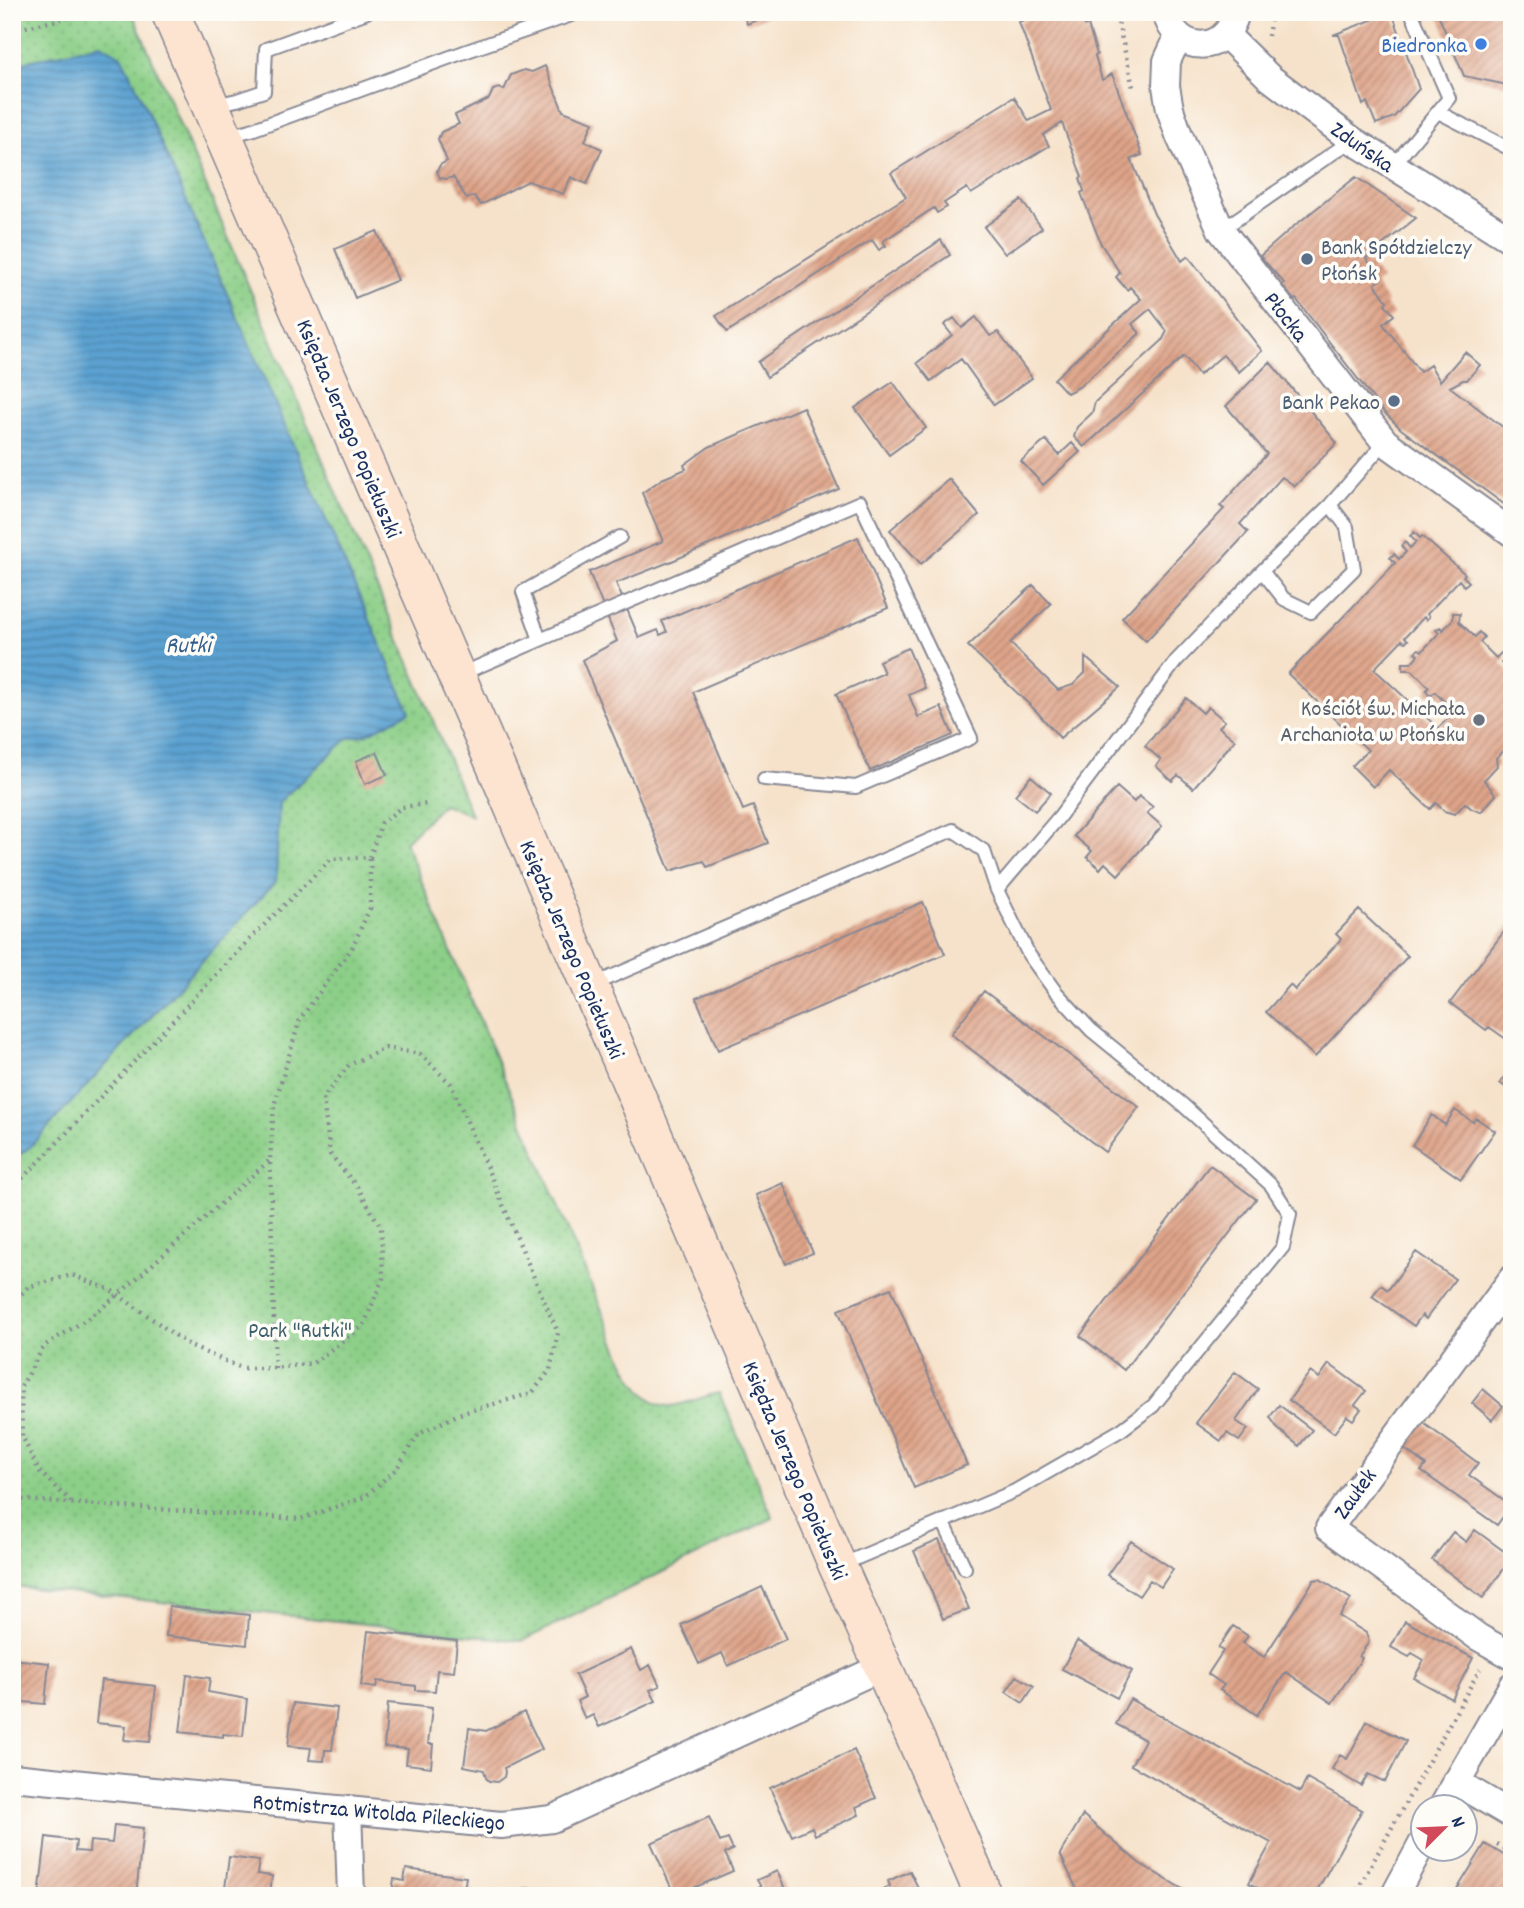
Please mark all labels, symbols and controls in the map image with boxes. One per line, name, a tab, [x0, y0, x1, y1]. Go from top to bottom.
place label: Biedronka	[1381, 31, 1468, 64]
marker: Biedronka	[1473, 36, 1489, 52]
street label: Zduńska	[1322, 115, 1401, 184]
place label: Bank Spółdzielczy Płońsk	[1321, 233, 1472, 292]
marker: Bank Spółdzielczy Płońsk	[1299, 251, 1315, 267]
street label: Płocka	[1254, 286, 1315, 351]
street label: Księdza Jerzego Popiełuszki	[286, 315, 408, 544]
place label: Bank Pekao	[1282, 388, 1380, 421]
marker: Bank Pekao	[1386, 393, 1402, 409]
water label: Rutki	[165, 630, 214, 664]
place label: Kościół św. Michała Archanioła w Płońsku	[1280, 694, 1466, 753]
marker: Kościół św. Michała Archanioła w Płońsku	[1471, 712, 1487, 728]
street label: Księdza Jerzego Popiełuszki	[509, 836, 631, 1065]
park label: Park "Rutki"	[248, 1316, 352, 1349]
street label: Księdza Jerzego Popiełuszki	[732, 1357, 854, 1586]
street label: Zaułek	[1327, 1463, 1387, 1527]
street label: Rotmistrza Witolda Pileckiego	[251, 1787, 506, 1842]
north arrow	[1408, 1792, 1478, 1862]
text: N	[1442, 1813, 1471, 1832]

